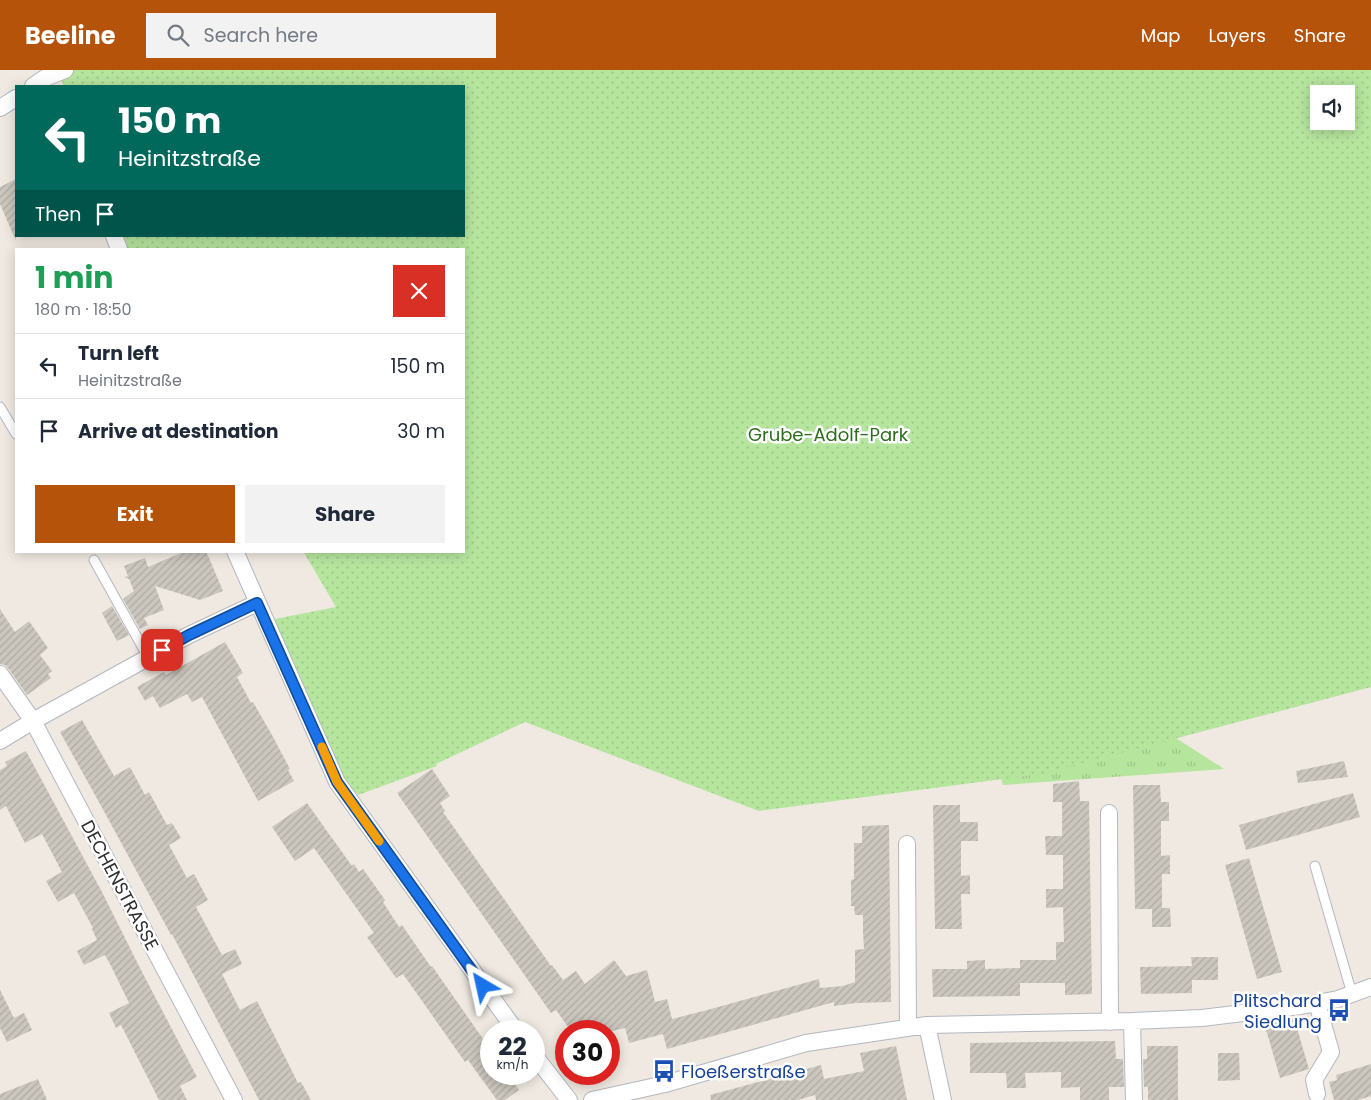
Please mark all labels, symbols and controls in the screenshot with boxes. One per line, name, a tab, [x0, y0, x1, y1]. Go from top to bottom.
search box	[146, 13, 496, 58]
text: Beeline	[25, 19, 116, 52]
icon: search	[164, 21, 192, 49]
text: Search here	[204, 22, 318, 49]
text: Map	[1141, 23, 1181, 48]
text: Layers	[1209, 23, 1266, 48]
text: Share	[1294, 23, 1346, 48]
map controls	[1310, 85, 1355, 130]
button: sound	[1310, 85, 1355, 130]
text: 150 m	[118, 96, 221, 145]
icon: left	[35, 105, 100, 170]
text: Heinitzstraße	[118, 143, 261, 174]
icon: arrive	[91, 200, 119, 228]
text: Then	[35, 201, 81, 228]
text: 1 min	[35, 256, 113, 299]
button: close	[393, 265, 445, 317]
text: 180 m · 18:50	[35, 298, 132, 321]
text: Turn left	[78, 340, 159, 367]
icon: left	[35, 352, 63, 380]
text: 150 m	[390, 353, 445, 380]
text: Heinitzstraße	[78, 369, 182, 392]
icon: arrive	[35, 417, 63, 445]
text: Arrive at destination	[78, 418, 279, 445]
text: 30 m	[397, 418, 445, 445]
park label: Grube-Adolf-Park	[748, 422, 909, 447]
button: Exit	[35, 485, 235, 543]
button: Share	[245, 485, 445, 543]
pin	[141, 629, 183, 671]
icon: arrive	[148, 636, 176, 664]
street label: DECHENSTRASSE	[75, 816, 165, 954]
position arrow	[456, 959, 508, 1011]
place label: Plitschard Siedlung	[1233, 988, 1322, 1034]
bus stop icon: Plitschard Siedlung	[1326, 997, 1352, 1023]
speed limit sign: 30	[555, 1020, 620, 1085]
text: 22	[498, 1029, 527, 1064]
text: km/h	[497, 1056, 528, 1073]
bus stop icon: Floeßerstraße	[651, 1058, 677, 1084]
place label: Floeßerstraße	[681, 1059, 806, 1084]

